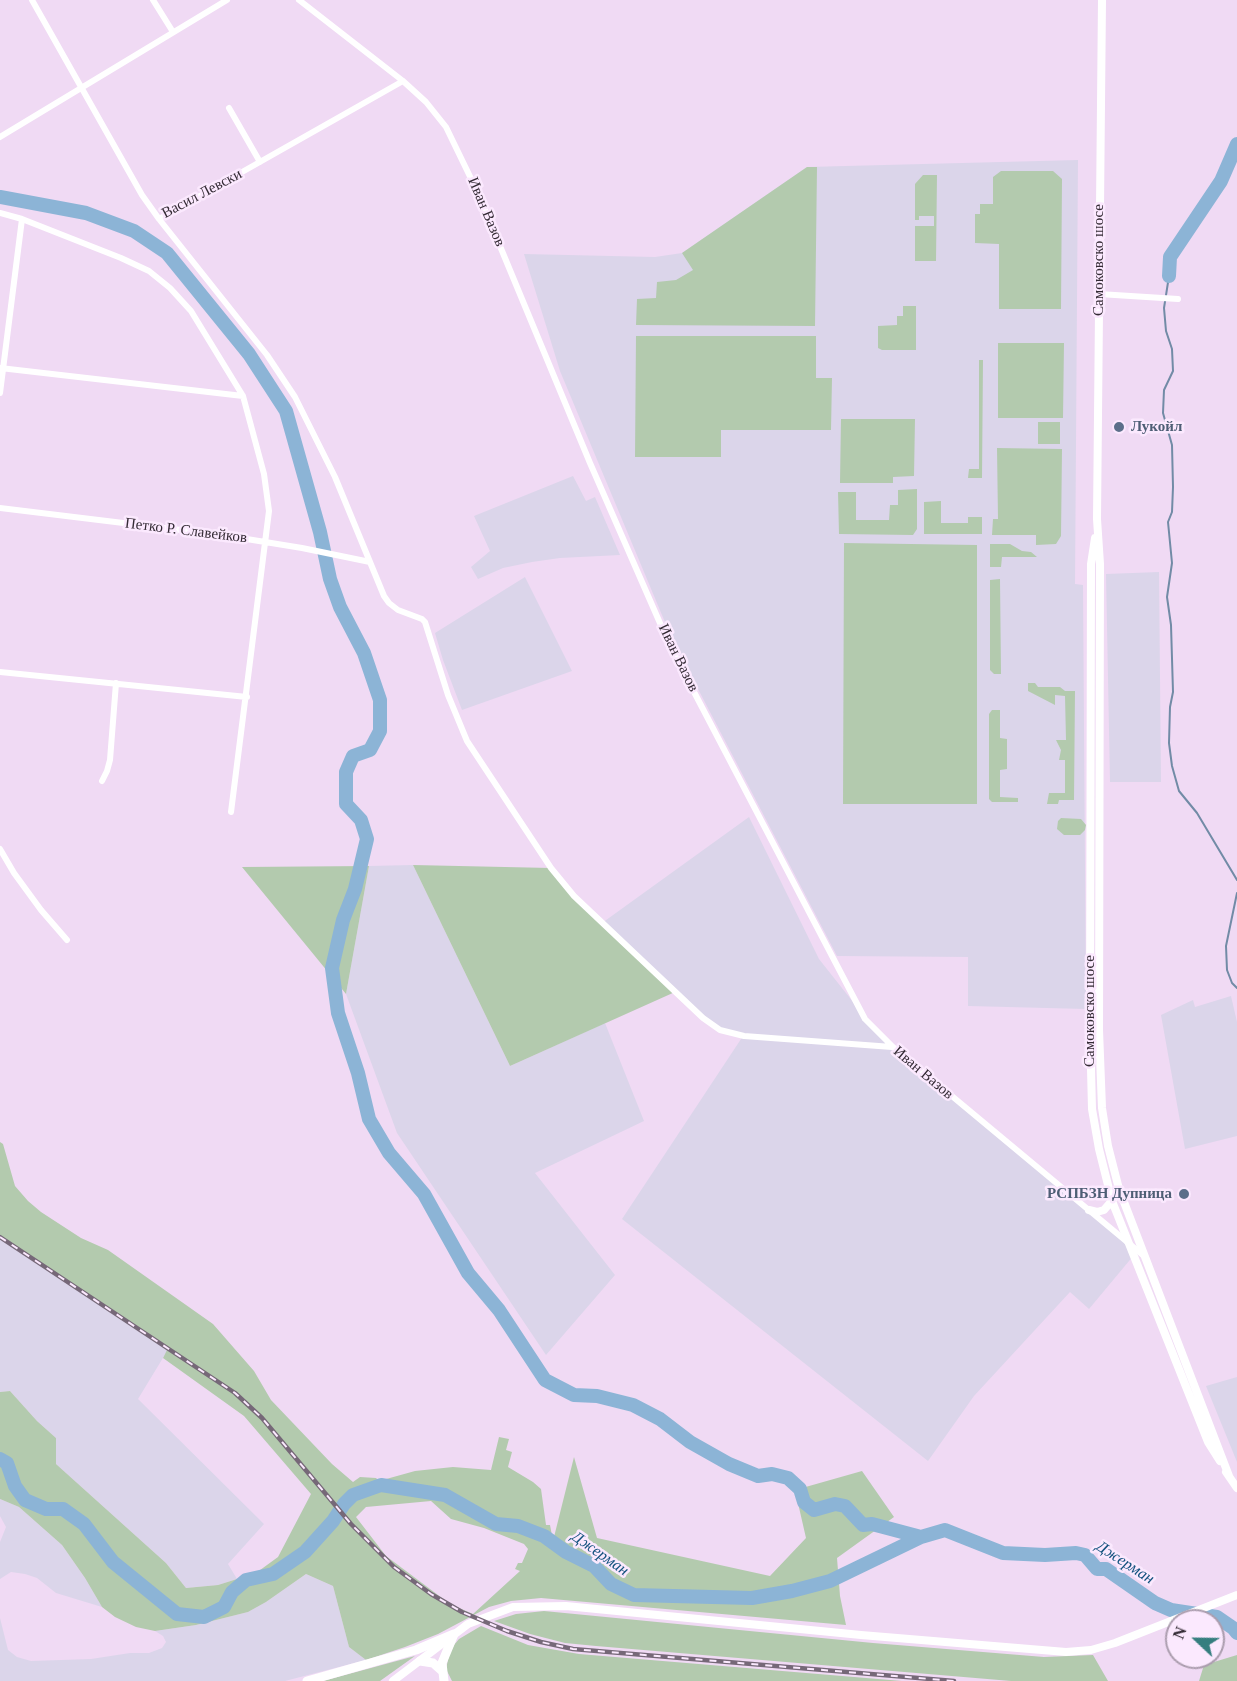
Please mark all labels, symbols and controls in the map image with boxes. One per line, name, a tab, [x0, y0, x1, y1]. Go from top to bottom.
street label: Васил Левски	[159, 165, 245, 223]
street label: Иван Вазов	[463, 175, 509, 249]
street label: Самоковско шосе	[1090, 204, 1108, 316]
place label: Лукойл	[1131, 418, 1182, 436]
marker: Лукойл	[1112, 420, 1126, 434]
street label: Петко Р. Славейков	[124, 515, 248, 547]
street label: Иван Вазов	[654, 621, 702, 695]
street label: Самоковско шосе	[1081, 955, 1099, 1067]
street label: Иван Вазов	[889, 1043, 957, 1103]
place label: РСПБЗН Дупница	[1047, 1185, 1172, 1203]
marker: РСПБЗН Дупница	[1177, 1187, 1191, 1201]
water label: Джерман	[568, 1527, 632, 1581]
water label: Джерман	[1092, 1537, 1158, 1589]
north arrow	[1165, 1609, 1225, 1669]
text: N	[1170, 1624, 1190, 1641]

